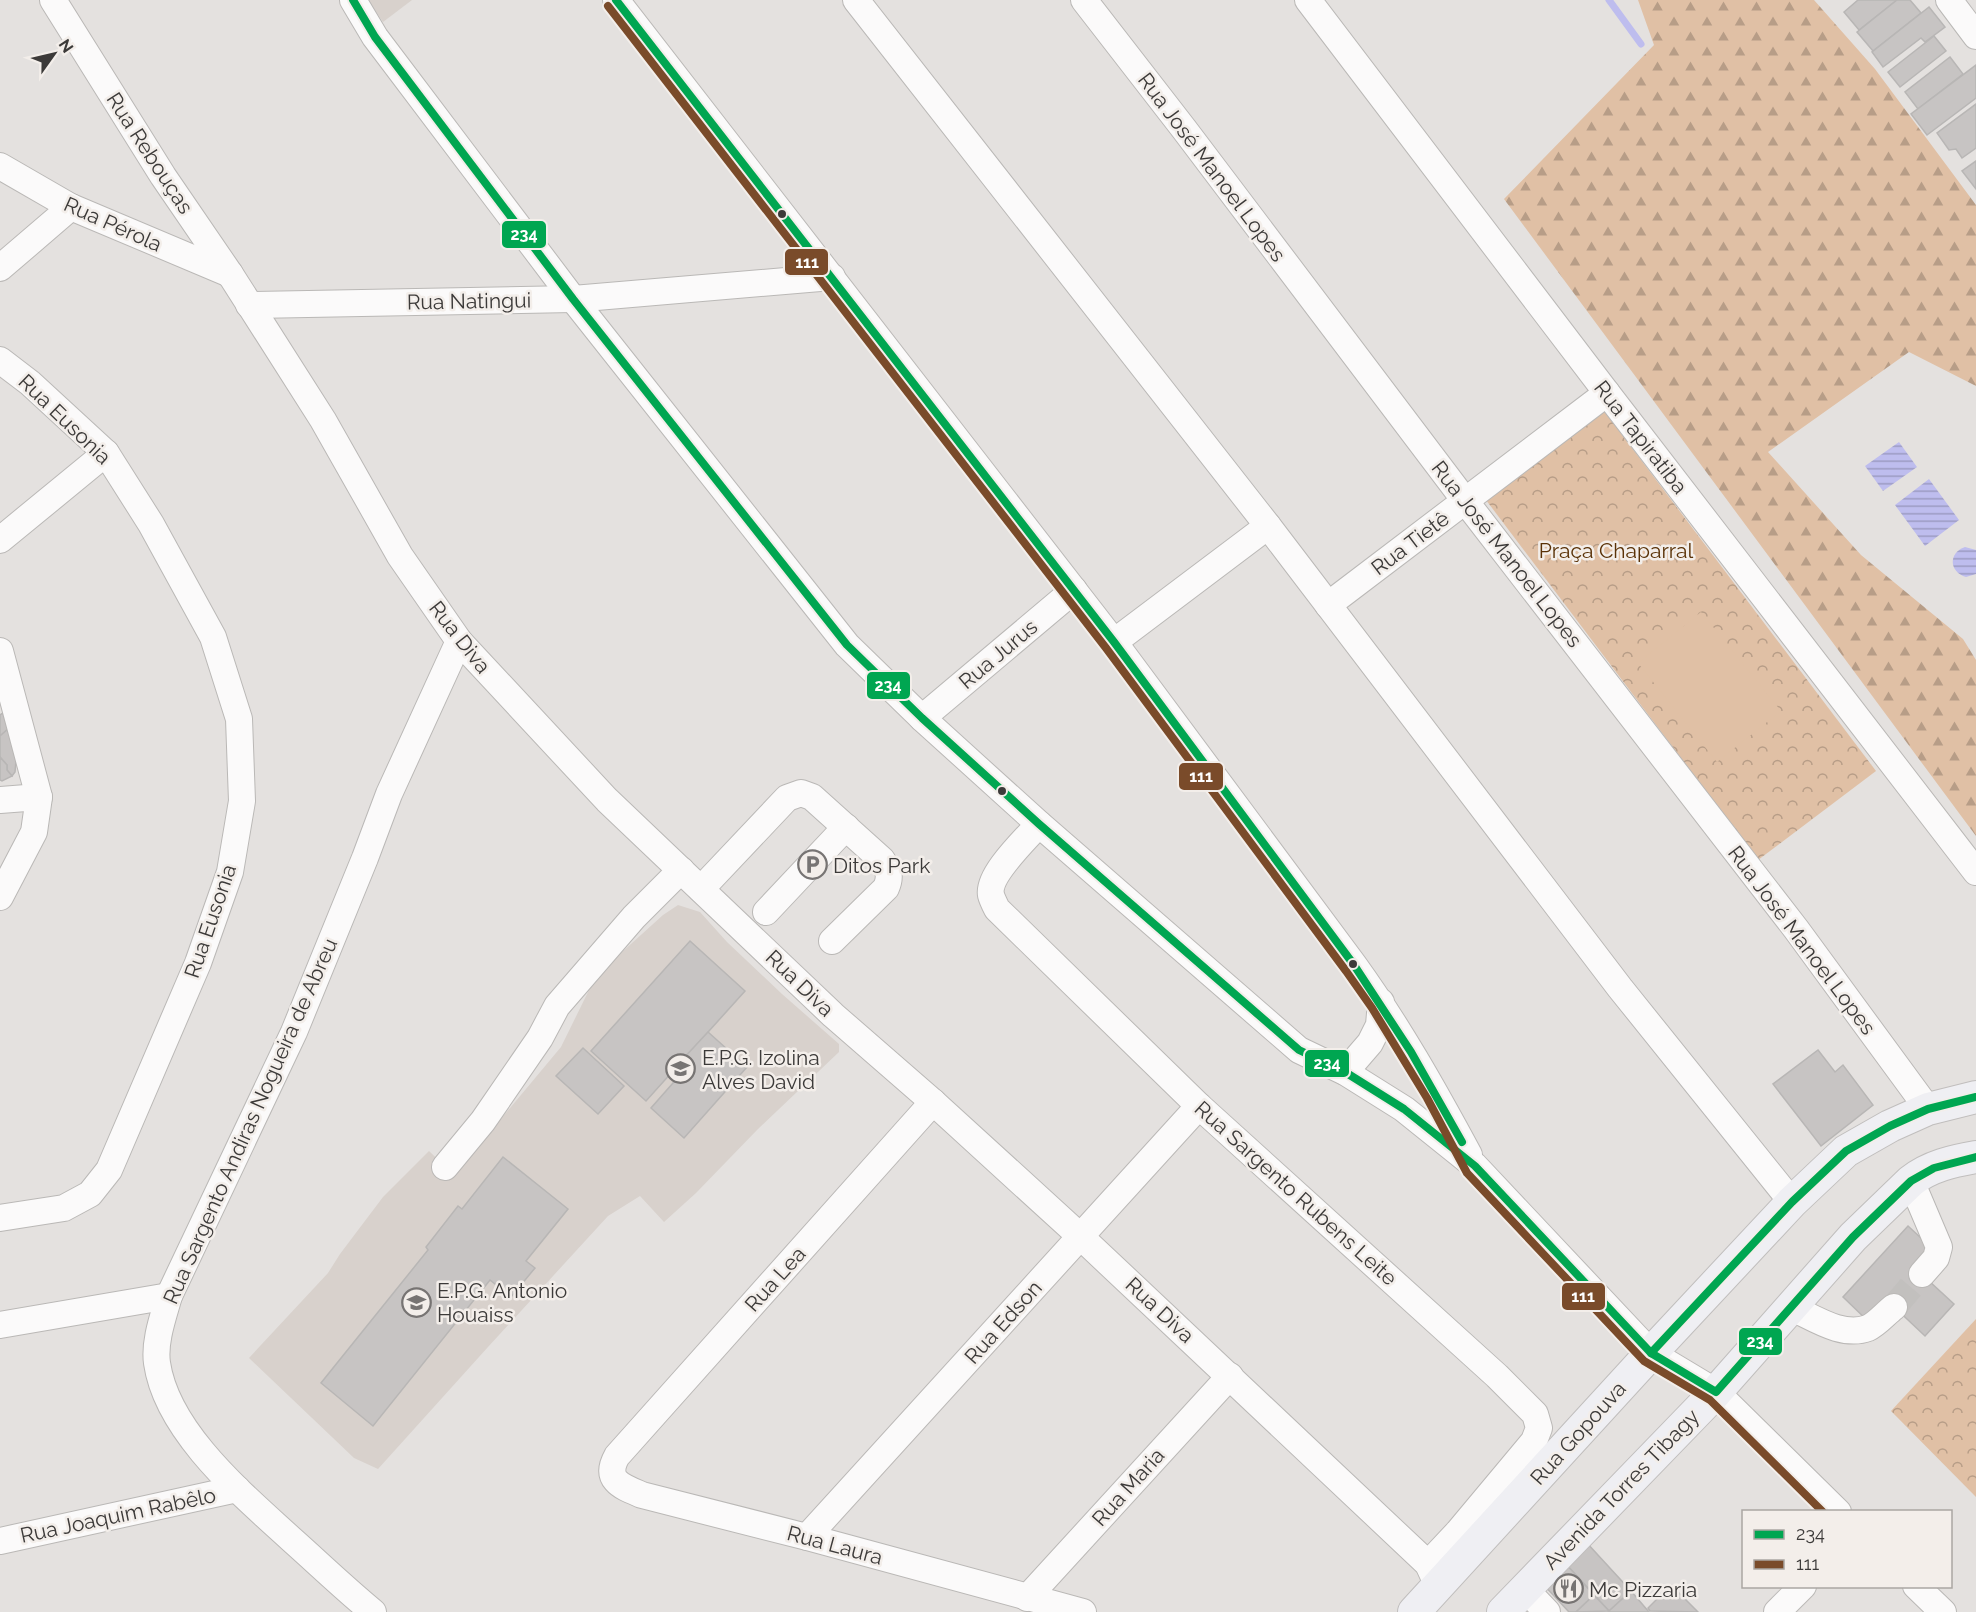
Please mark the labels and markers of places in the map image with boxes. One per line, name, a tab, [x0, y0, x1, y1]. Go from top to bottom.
unlabelled marker	[776, 208, 788, 220]
unlabelled marker	[996, 785, 1008, 797]
parking icon: Ditos Park	[796, 849, 828, 881]
place label: Ditos Park	[833, 853, 930, 878]
unlabelled marker	[1347, 958, 1359, 970]
place label: E.P.G. Izolina Alves David	[702, 1045, 820, 1094]
school or university icon: E.P.G. Izolina Alves David	[665, 1053, 697, 1085]
place label: E.P.G. Antonio Houaiss	[437, 1278, 567, 1327]
school or university icon: E.P.G. Antonio Houaiss	[400, 1286, 432, 1318]
restaurant icon: Mc Pizzaria	[1552, 1573, 1584, 1605]
place label: Mc Pizzaria	[1589, 1577, 1697, 1602]

